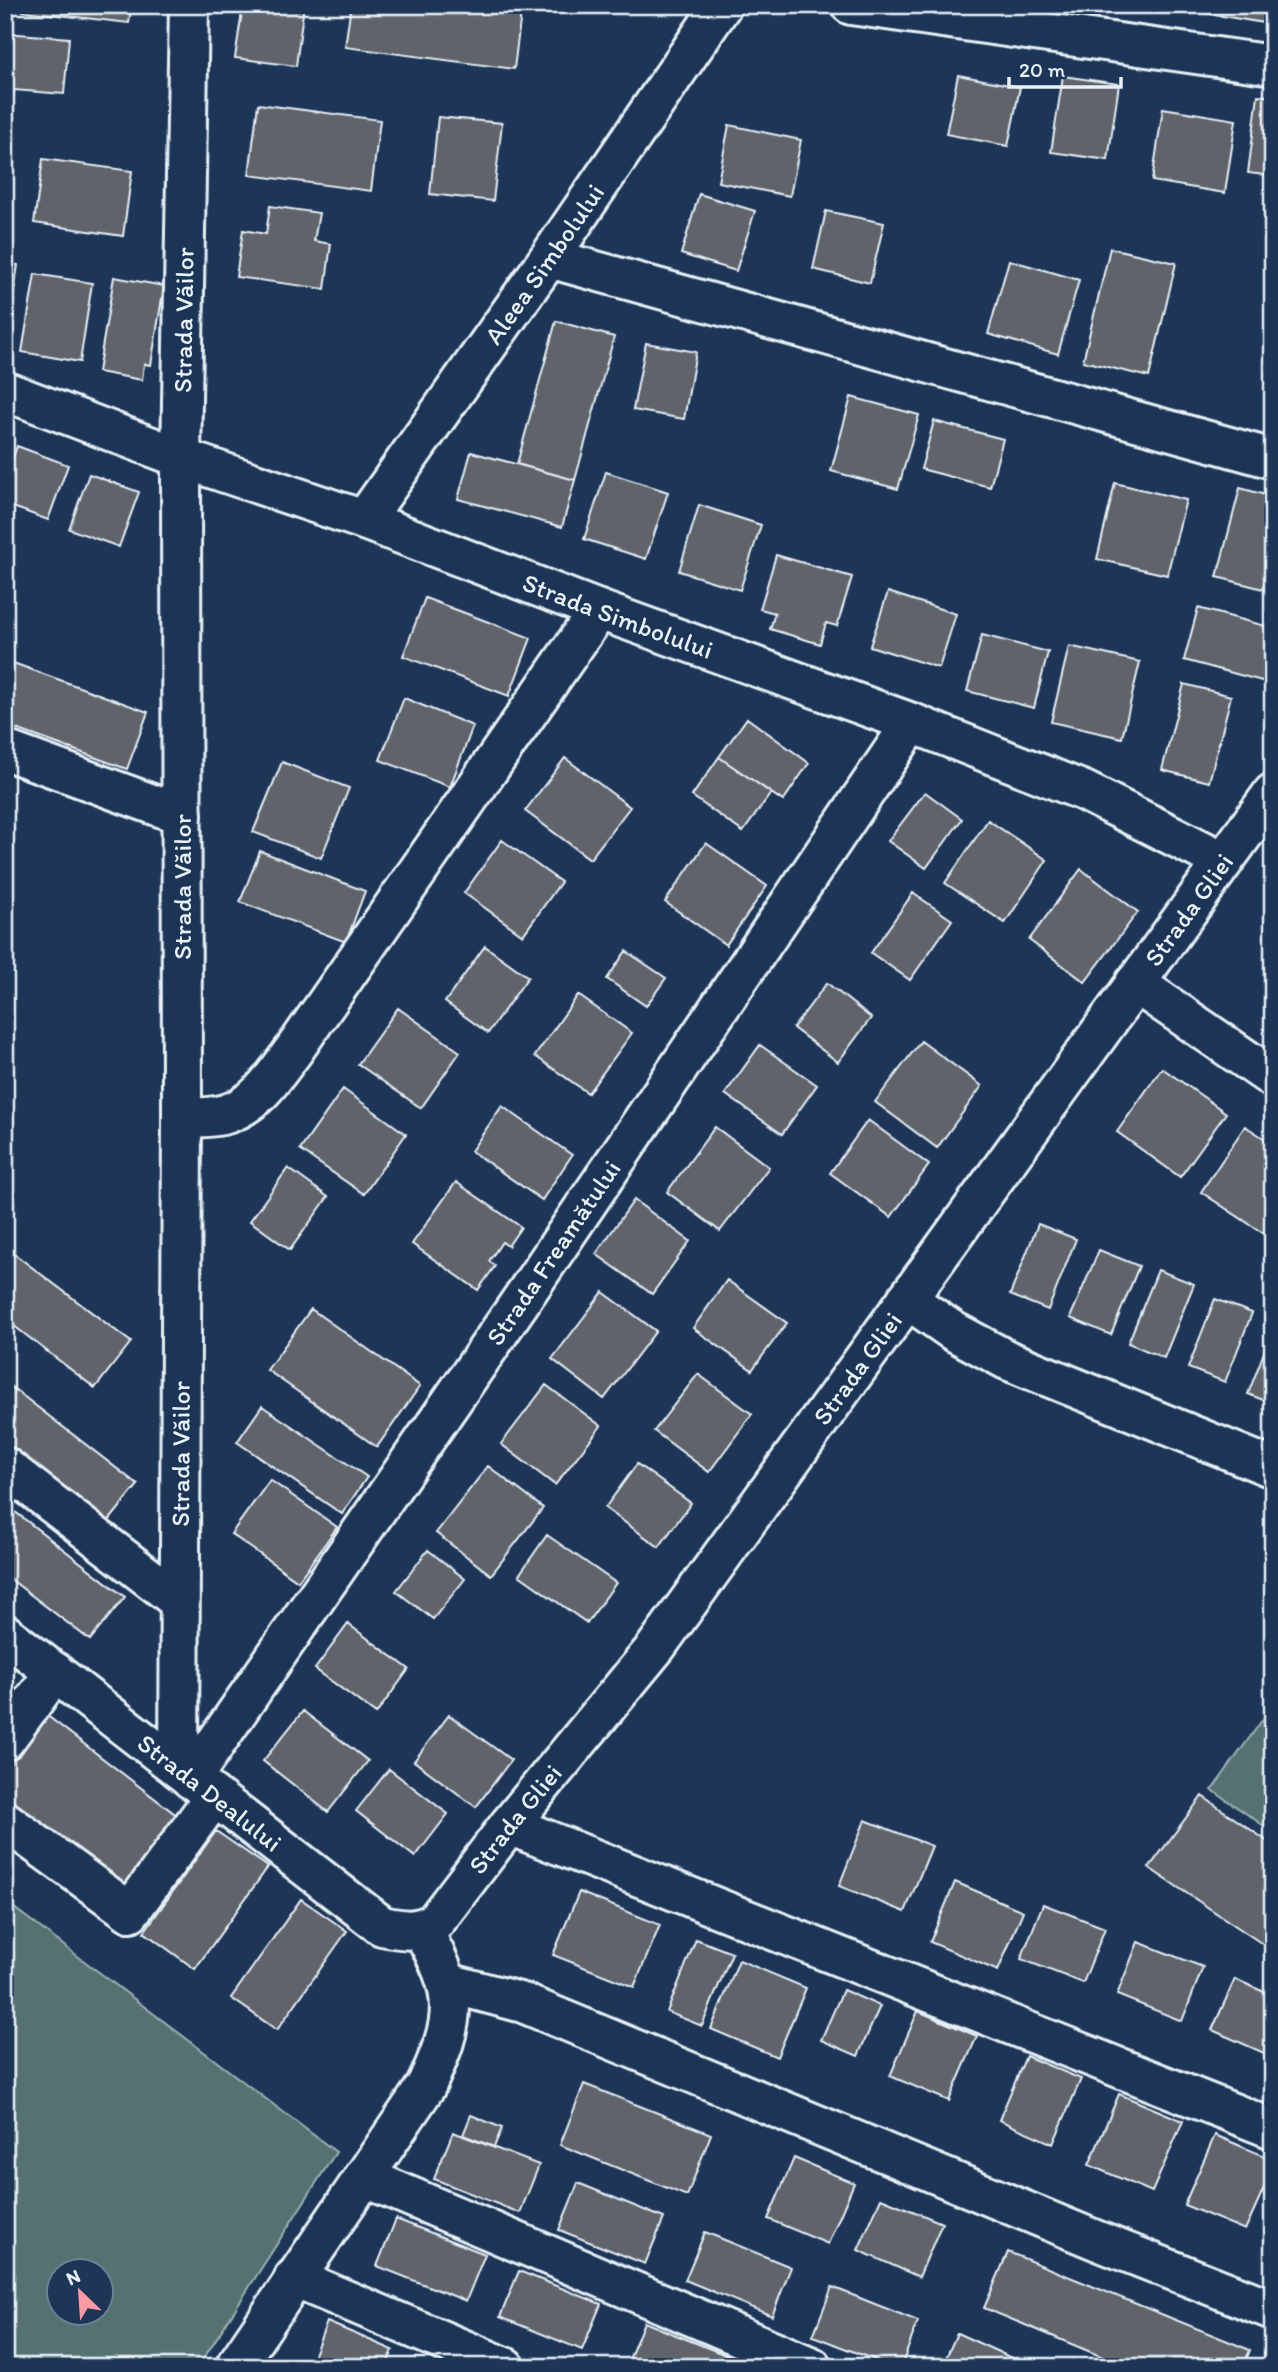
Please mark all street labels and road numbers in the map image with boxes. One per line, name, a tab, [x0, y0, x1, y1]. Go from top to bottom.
street label: Aleea Simbolului	[477, 178, 611, 350]
street label: Strada Văilor	[166, 247, 201, 393]
street label: Strada Simbolului	[518, 566, 717, 666]
street label: Strada Văilor	[166, 814, 198, 960]
street label: Strada Gliei	[1137, 847, 1240, 972]
street label: Strada Freamătului	[479, 1154, 627, 1351]
street label: Strada Gliei	[806, 1306, 909, 1431]
street label: Strada Văilor	[164, 1381, 197, 1527]
street label: Strada Dealului	[131, 1727, 288, 1859]
street label: Strada Gliei	[461, 1758, 569, 1880]

